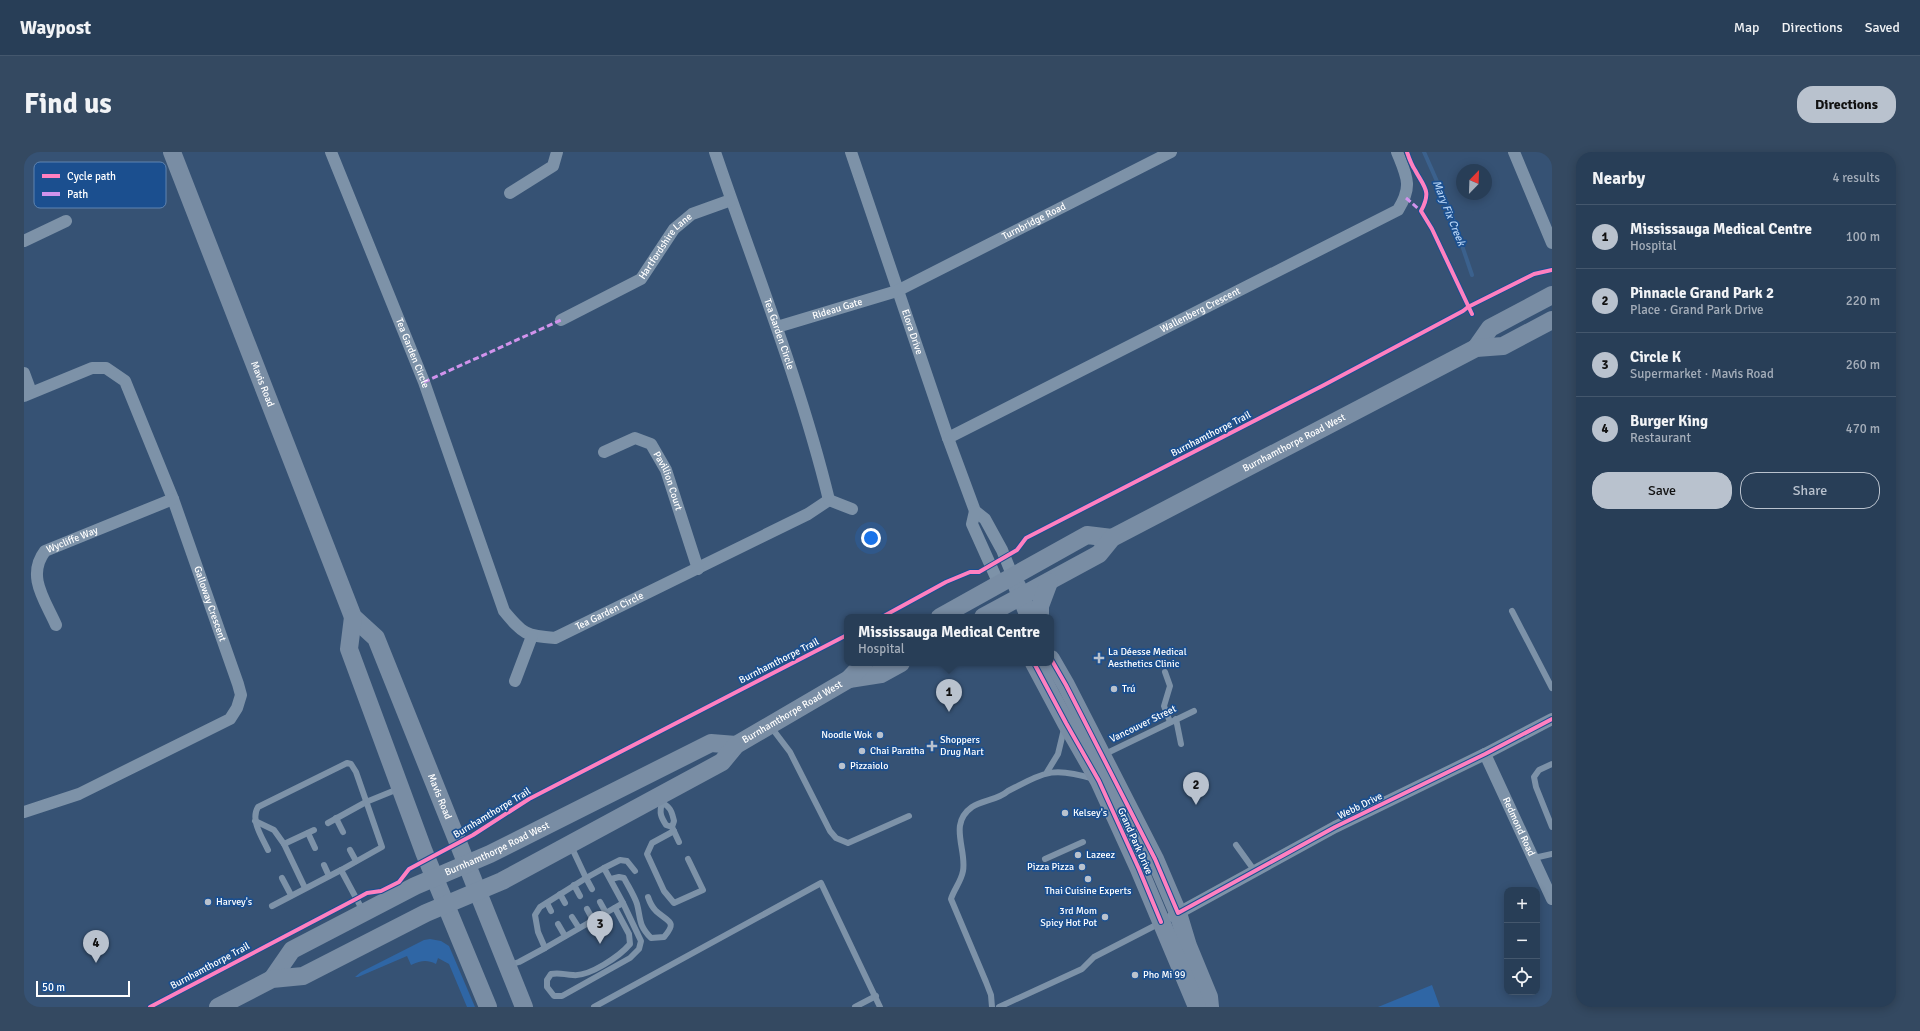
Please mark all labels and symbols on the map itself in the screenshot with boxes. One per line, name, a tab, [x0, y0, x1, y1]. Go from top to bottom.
legend	[34, 162, 166, 208]
north arrow	[1456, 164, 1492, 200]
text: Cycle path	[67, 170, 116, 183]
water label: Mary Fix Creek	[1430, 178, 1469, 249]
text: Path	[67, 188, 88, 201]
street label: Turnbridge Road	[1000, 200, 1068, 243]
street label: Hartfordshire Lane	[636, 211, 694, 282]
street label: Wallenberg Crescent	[1158, 285, 1243, 335]
street label: Rideau Gate	[811, 296, 864, 322]
street label: Tea Garden Circle	[761, 297, 797, 371]
street label: Elora Drive	[899, 308, 925, 356]
street label: Tea Garden Circle	[393, 316, 432, 390]
street label: Mavis Road	[248, 359, 277, 409]
street label: Burnhamthorpe Trail	[1169, 409, 1253, 459]
street label: Burnhamthorpe Road West	[1241, 411, 1348, 475]
street label: Pavillion Court	[651, 449, 685, 513]
street label: Wycliffe Way	[45, 524, 100, 556]
your location	[861, 528, 881, 548]
street label: Galloway Crescent	[191, 565, 229, 643]
street label: Tea Garden Circle	[573, 590, 646, 633]
street label: Burnhamthorpe Trail	[737, 636, 821, 686]
place label: La Déesse Medical Aesthetics Clinic	[1108, 646, 1187, 670]
marker: La Déesse Medical Aesthetics Clinic	[1093, 652, 1105, 664]
street label: Burnhamthorpe Road West	[740, 678, 845, 746]
pin: 1	[936, 679, 962, 712]
place label: Trú	[1122, 683, 1136, 695]
marker: Trú	[1109, 684, 1119, 694]
street label: Vancouver Street	[1108, 702, 1179, 745]
place label: Noodle Wok	[821, 729, 872, 741]
marker: Noodle Wok	[875, 730, 885, 740]
place label: Shoppers Drug Mart	[940, 734, 984, 758]
marker: Shoppers Drug Mart	[927, 741, 937, 751]
place label: Chai Paratha	[870, 745, 925, 757]
marker: Chai Paratha	[857, 746, 867, 756]
place label: Pizzaiolo	[850, 760, 888, 772]
marker: Pizzaiolo	[837, 761, 847, 771]
street label: Mavis Road	[425, 772, 454, 821]
pin: 2	[1183, 772, 1209, 805]
street label: Burnhamthorpe Trail	[451, 785, 533, 841]
street label: Webb Drive	[1336, 790, 1384, 822]
street label: Redmond Road	[1500, 795, 1537, 858]
street label: Grand Park Drive	[1115, 806, 1155, 876]
place label: Kelsey's	[1073, 807, 1108, 819]
marker: Kelsey's	[1060, 808, 1070, 818]
street label: Burnhamthorpe Road West	[443, 819, 552, 879]
place label: Lazeez	[1086, 849, 1116, 861]
marker: Lazeez	[1073, 850, 1083, 860]
place label: Pizza Pizza	[1027, 861, 1074, 873]
marker: Pizza Pizza	[1077, 862, 1087, 872]
marker: Thai Cuisine Experts	[1083, 874, 1093, 884]
place label: Thai Cuisine Experts	[1045, 885, 1132, 897]
place label: Harvey's	[216, 896, 253, 908]
marker: Harvey's	[203, 897, 213, 907]
place label: 3rd Mom Spicy Hot Pot	[1040, 905, 1097, 929]
pin: 3	[587, 911, 613, 944]
marker: 3rd Mom Spicy Hot Pot	[1100, 912, 1110, 922]
pin: 4	[83, 930, 109, 963]
street label: Burnhamthorpe Trail	[168, 940, 252, 992]
place label: Pho Mi 99	[1143, 969, 1185, 981]
marker: Pho Mi 99	[1130, 970, 1140, 980]
scale bar	[36, 979, 130, 998]

